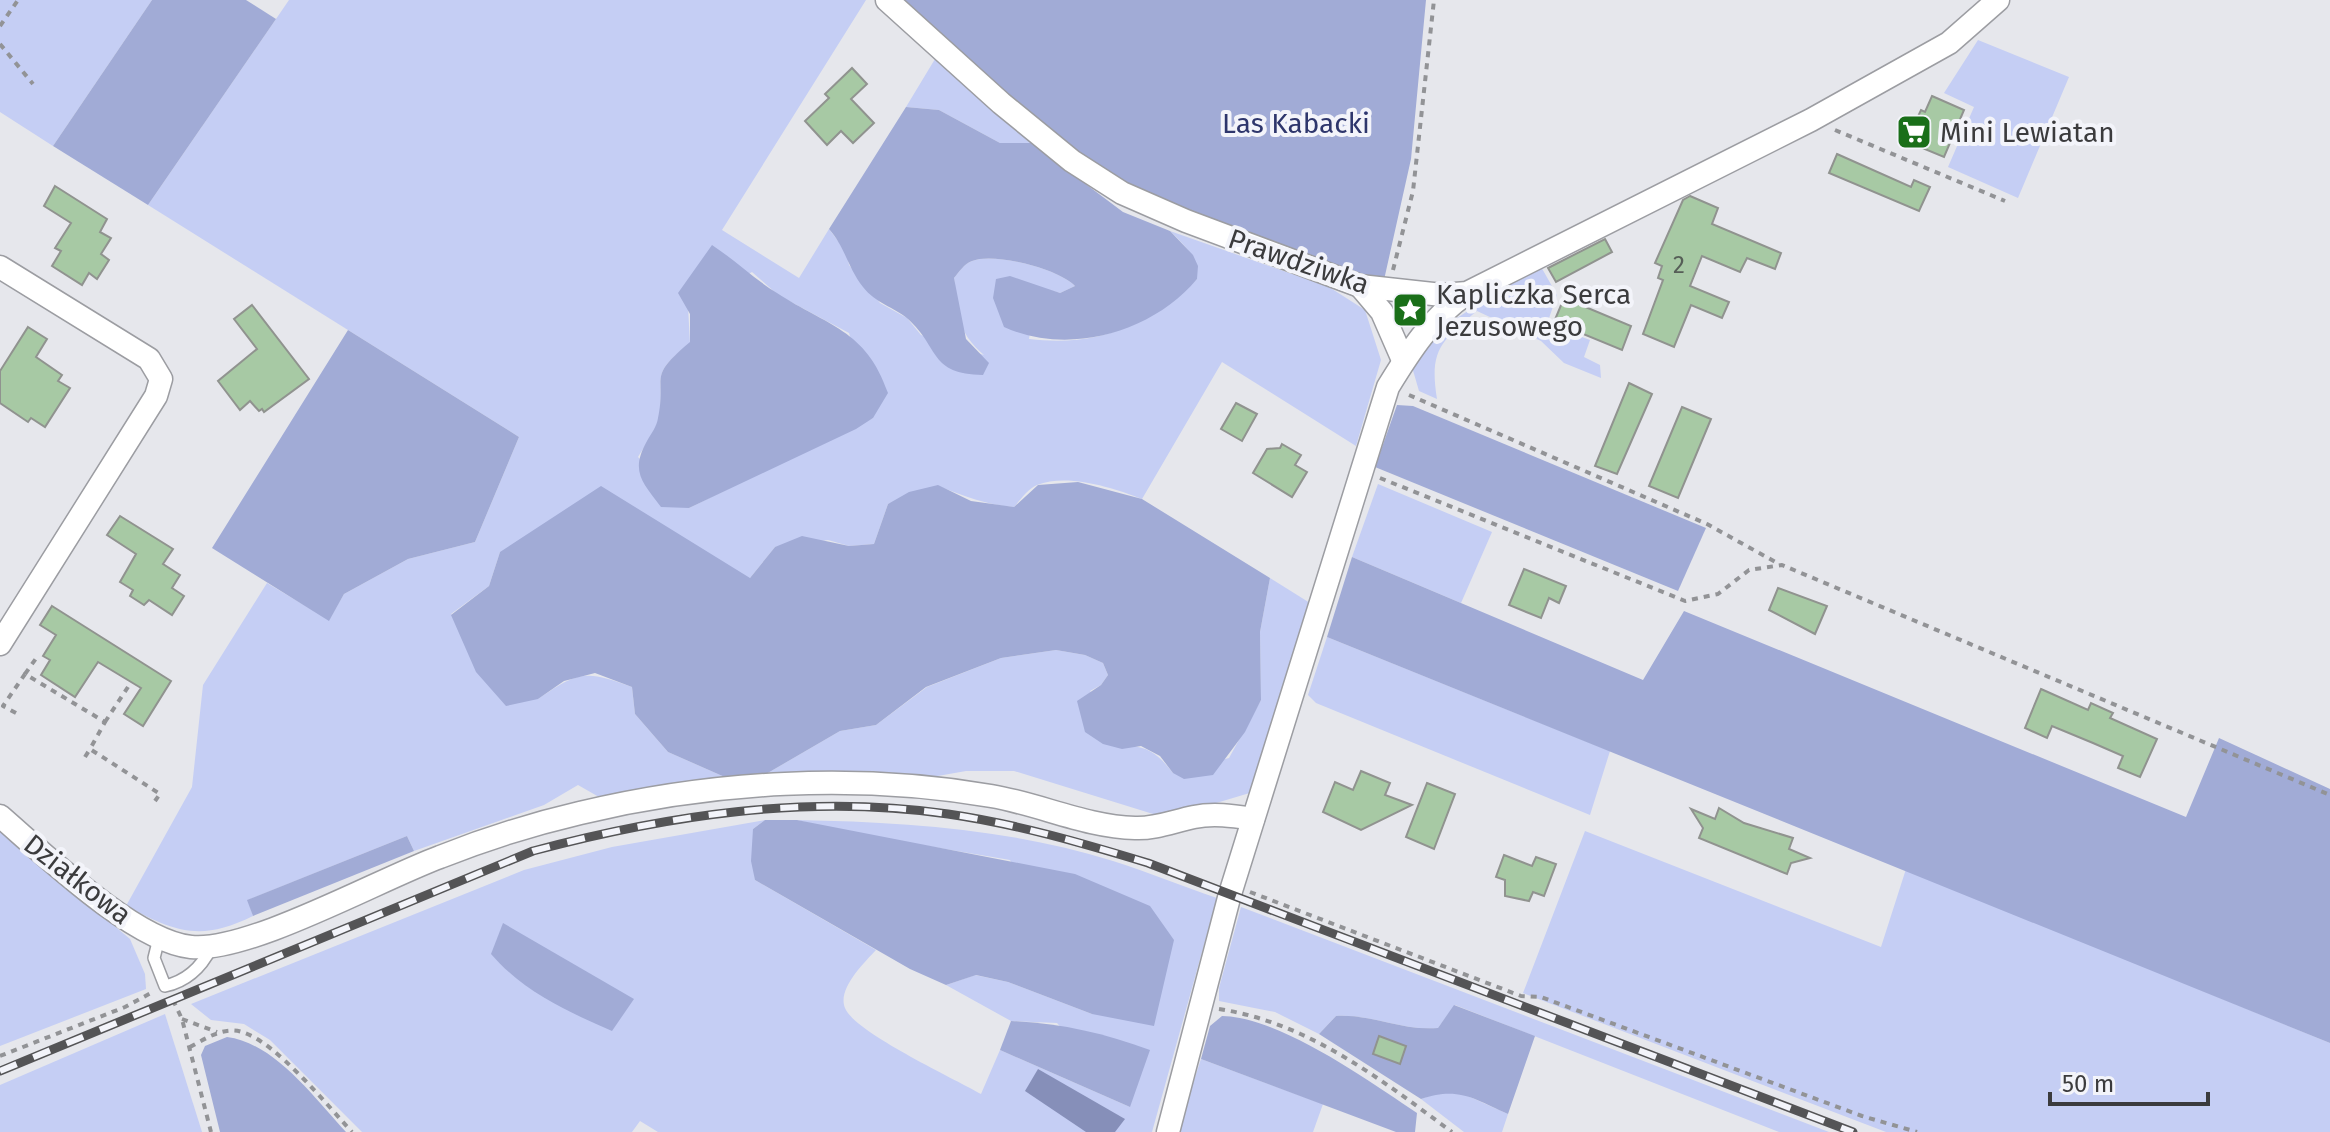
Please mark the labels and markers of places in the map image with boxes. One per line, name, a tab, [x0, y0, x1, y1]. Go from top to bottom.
supermarket icon: Mini Lewiatan	[1895, 113, 1933, 151]
place label: Mini Lewiatan	[1940, 116, 2115, 149]
place label: Kapliczka Serca Jezusowego	[1436, 278, 1631, 343]
place icon: Kapliczka Serca Jezusowego	[1391, 291, 1429, 329]

